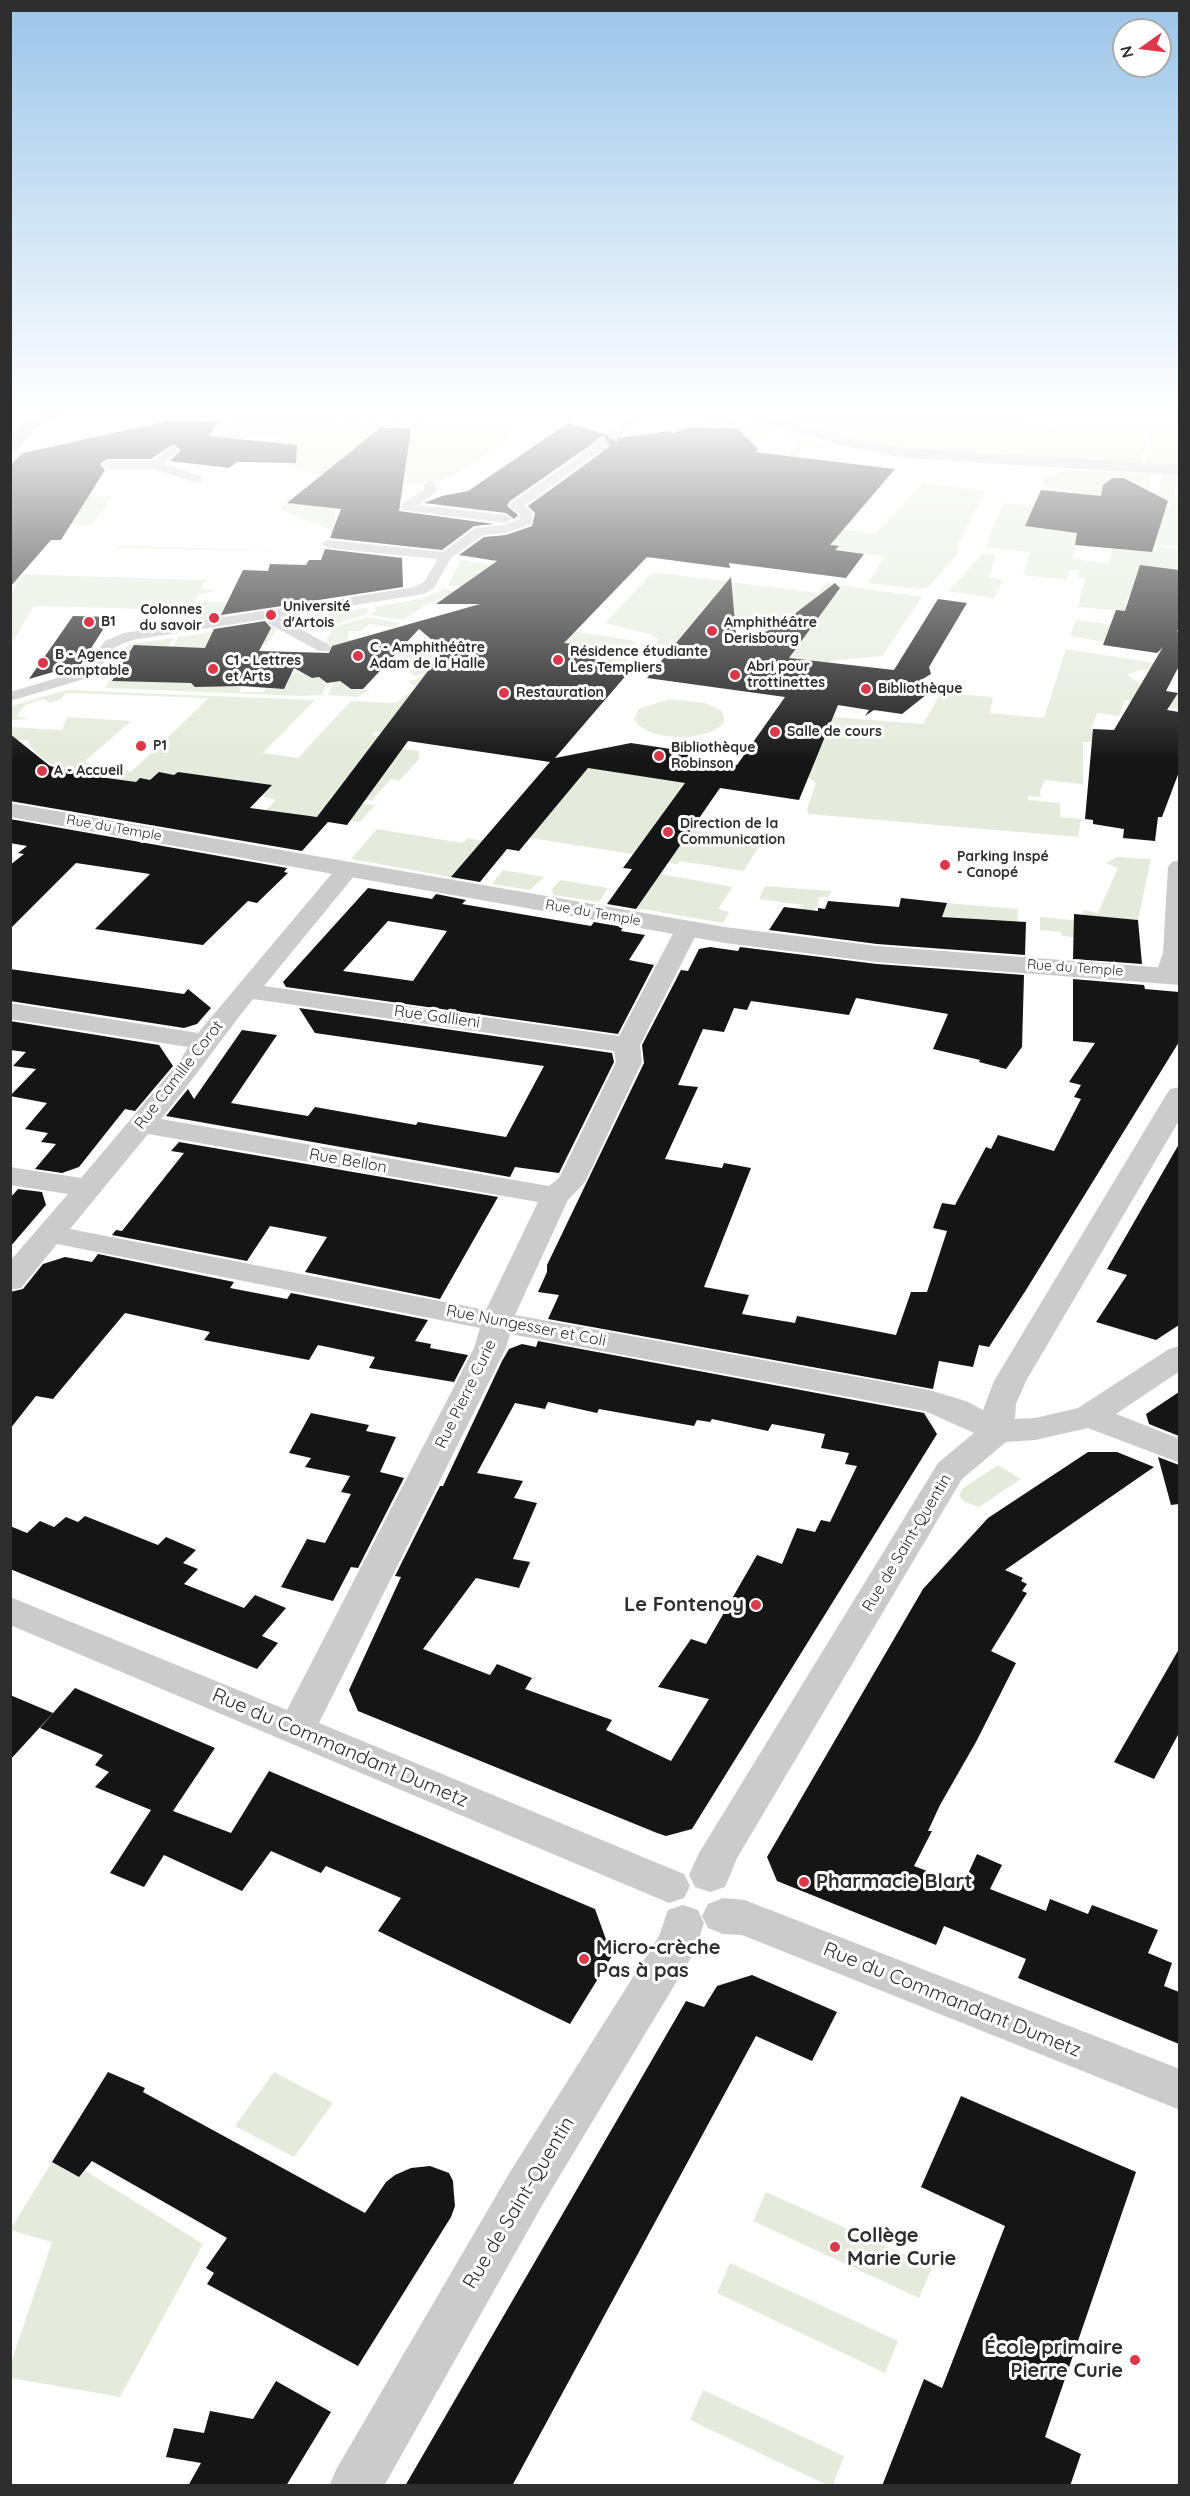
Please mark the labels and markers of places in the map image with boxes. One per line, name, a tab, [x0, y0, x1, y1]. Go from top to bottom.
place label: Université d'Artois	[283, 599, 351, 632]
place label: Colonnes du savoir	[139, 602, 202, 634]
marker: Université d'Artois	[264, 608, 278, 622]
marker: Colonnes du savoir	[207, 611, 221, 625]
place label: B1	[101, 614, 116, 630]
marker: B1	[82, 615, 96, 629]
place label: Amphithéâtre Derisbourg	[724, 615, 817, 648]
marker: Amphithéâtre Derisbourg	[705, 624, 719, 638]
place label: C - Amphithéâtre Adam de la Halle	[370, 640, 485, 672]
place label: Résidence étudiante Les Templiers	[570, 644, 708, 676]
place label: B - Agence Comptable	[55, 647, 129, 680]
marker: C - Amphithéâtre Adam de la Halle	[351, 649, 365, 663]
place label: C1 - Lettres et Arts	[225, 653, 301, 686]
marker: Résidence étudiante Les Templiers	[551, 653, 565, 667]
marker: B - Agence Comptable	[36, 656, 50, 670]
place label: Abri pour trottinettes	[747, 659, 825, 692]
marker: C1 - Lettres et Arts	[206, 662, 220, 676]
marker: Abri pour trottinettes	[728, 668, 742, 682]
place label: Bibliothèque	[878, 681, 963, 697]
marker: Bibliothèque	[859, 682, 873, 696]
place label: Restauration	[516, 685, 604, 701]
marker: Restauration	[497, 686, 511, 700]
place label: Salle de cours	[787, 724, 882, 740]
marker: Salle de cours	[768, 725, 782, 739]
place label: P1	[153, 738, 167, 754]
marker: P1	[134, 739, 148, 753]
place label: Bibliothèque Robinson	[671, 740, 756, 772]
marker: Bibliothèque Robinson	[652, 749, 666, 763]
place label: A - Accueil	[54, 763, 123, 779]
marker: A - Accueil	[35, 764, 49, 778]
place label: Direction de la Communication	[680, 816, 785, 849]
marker: Direction de la Communication	[661, 825, 675, 839]
place label: Parking Inspé - Canopé	[957, 849, 1049, 882]
marker: Parking Inspé - Canopé	[938, 858, 952, 872]
place label: Le Fontenoy	[624, 1593, 744, 1617]
marker: Le Fontenoy	[749, 1598, 763, 1612]
place label: Pharmacie Blart	[816, 1870, 972, 1894]
marker: Pharmacie Blart	[797, 1875, 811, 1889]
place label: Micro-crèche Pas à pas	[596, 1936, 720, 1983]
marker: Micro-crèche Pas à pas	[577, 1952, 591, 1966]
place label: Collège Marie Curie	[847, 2224, 956, 2271]
marker: Collège Marie Curie	[828, 2240, 842, 2254]
place label: École primaire Pierre Curie	[984, 2336, 1123, 2383]
marker: École primaire Pierre Curie	[1128, 2353, 1142, 2367]

